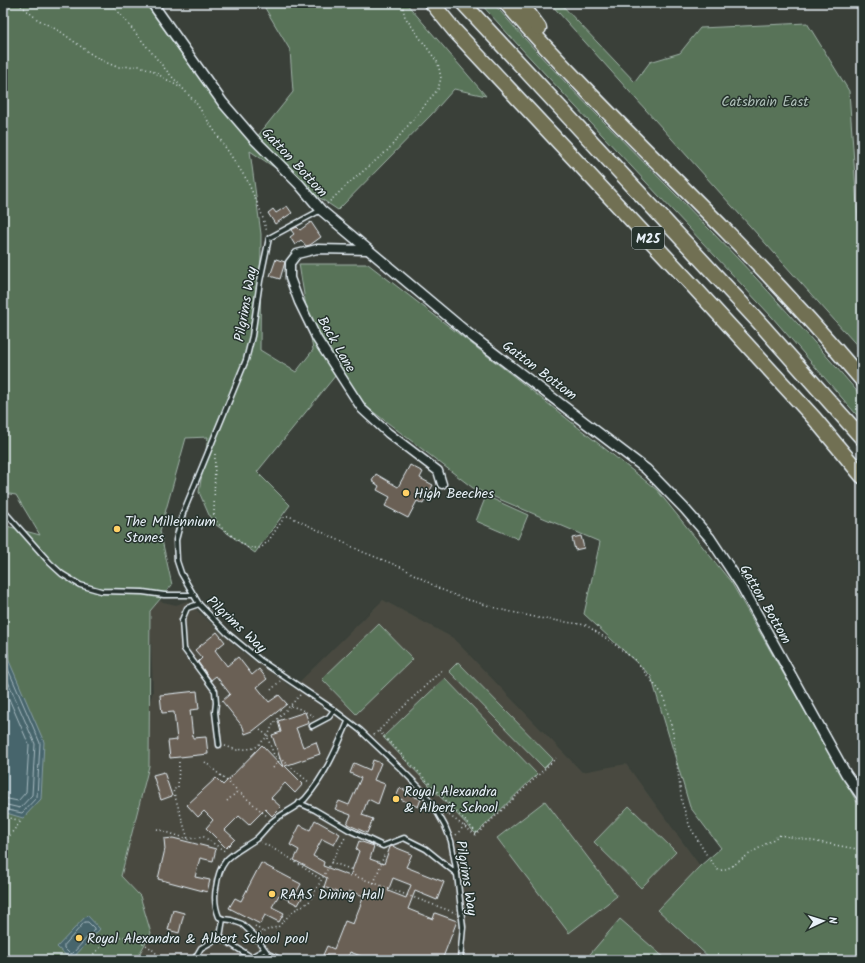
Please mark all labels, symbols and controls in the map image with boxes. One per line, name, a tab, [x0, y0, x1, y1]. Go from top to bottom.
park label: Catsbrain East	[721, 91, 809, 113]
street label: Gatton Bottom	[256, 123, 333, 203]
road number: M25	[632, 227, 664, 249]
street label: Pilgrims Way	[229, 265, 263, 343]
street label: Back Lane	[311, 312, 361, 377]
street label: Gatton Bottom	[497, 335, 582, 406]
place label: High Beeches	[414, 483, 494, 505]
marker: High Beeches	[401, 488, 411, 498]
place label: The Millennium Stones	[125, 511, 216, 549]
marker: The Millennium Stones	[112, 524, 122, 534]
street label: Gatton Bottom	[733, 560, 797, 649]
street label: Pilgrims Way	[201, 591, 272, 659]
place label: Royal Alexandra & Albert School	[404, 781, 499, 819]
marker: Royal Alexandra & Albert School	[391, 794, 401, 804]
street label: Pilgrims Way	[449, 839, 483, 918]
place label: RAAS Dining Hall	[280, 884, 385, 906]
marker: RAAS Dining Hall	[267, 889, 277, 899]
north arrow	[803, 901, 843, 941]
text: N	[823, 916, 841, 925]
place label: Royal Alexandra & Albert School pool	[87, 928, 309, 950]
marker: Royal Alexandra & Albert School pool	[74, 933, 84, 943]

